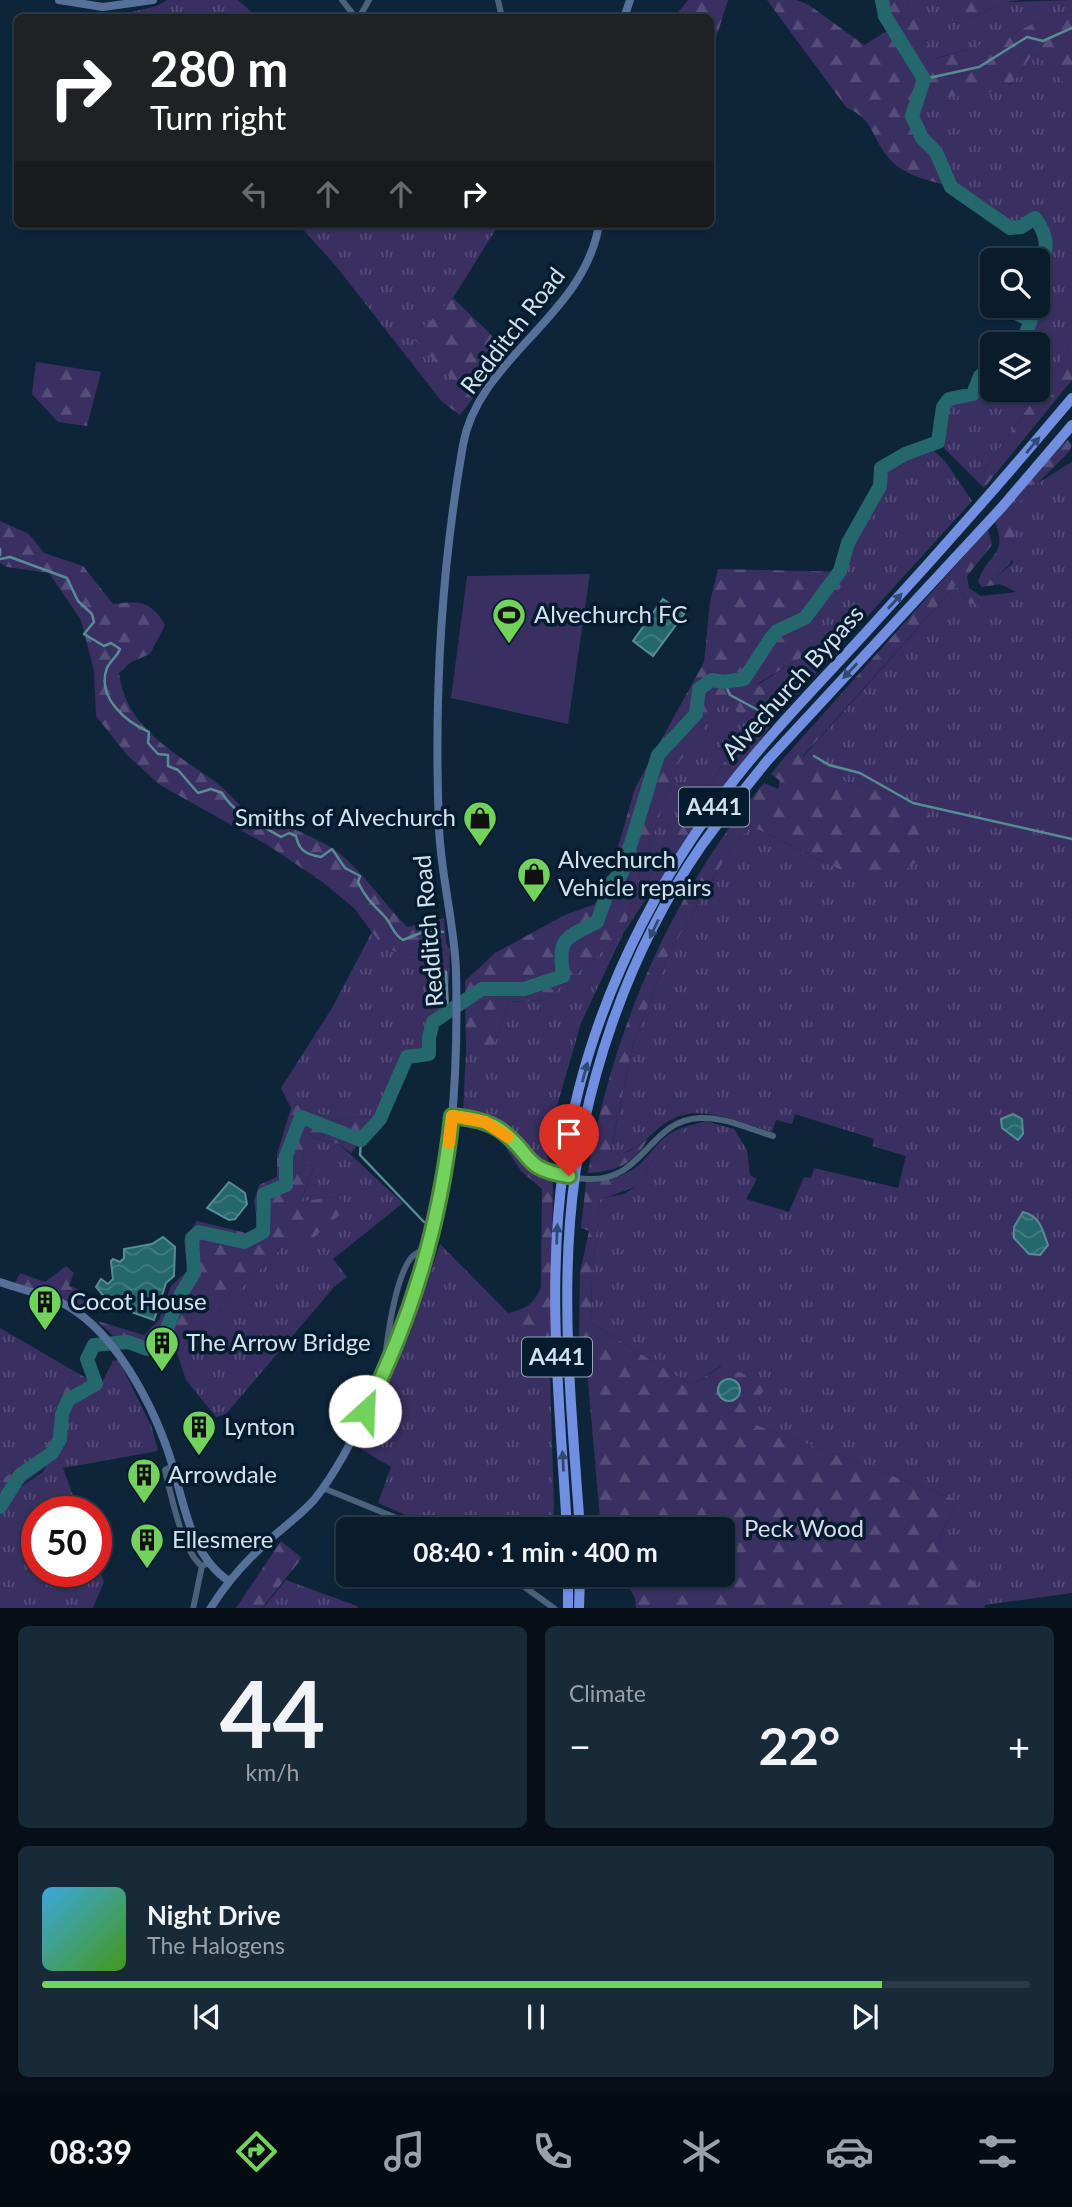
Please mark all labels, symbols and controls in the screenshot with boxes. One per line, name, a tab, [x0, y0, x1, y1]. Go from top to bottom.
text: 280 m	[150, 39, 288, 97]
icon: right	[35, 42, 126, 133]
text: Turn right	[150, 98, 286, 137]
icon: left	[236, 175, 274, 213]
icon: ahead	[309, 175, 347, 213]
icon: ahead	[382, 175, 420, 213]
icon: right	[455, 175, 493, 213]
map controls	[980, 248, 1050, 402]
button: search	[980, 248, 1050, 318]
street label: Redditch Road	[453, 261, 570, 399]
button: layers	[980, 332, 1050, 402]
one-way arrow	[1025, 436, 1040, 453]
one-way arrow	[886, 593, 902, 610]
sports icon: Alvechurch FC	[490, 596, 528, 645]
place label: Alvechurch FC	[534, 599, 688, 628]
street label: Alvechurch Bypass	[715, 599, 869, 765]
one-way arrow	[842, 662, 858, 680]
road number: A441	[679, 788, 749, 827]
shop icon: Smiths of Alvechurch	[461, 799, 499, 848]
place label: Smiths of Alvechurch	[235, 802, 456, 831]
place label: Alvechurch Vehicle repairs	[558, 844, 711, 901]
street label: Redditch Road	[406, 854, 449, 1008]
shop icon: Alvechurch Vehicle repairs	[515, 855, 553, 904]
one-way arrow	[648, 919, 659, 940]
one-way arrow	[580, 1061, 590, 1082]
pin	[539, 1104, 599, 1176]
icon: arrive	[550, 1115, 588, 1153]
one-way arrow	[551, 1223, 563, 1245]
building icon: Cocot House	[26, 1283, 64, 1332]
place label: Cocot House	[70, 1286, 207, 1315]
building icon: The Arrow Bridge	[143, 1324, 181, 1373]
place label: The Arrow Bridge	[186, 1327, 371, 1356]
road number: A441	[522, 1338, 592, 1376]
position arrow	[328, 1374, 402, 1448]
building icon: Lynton	[180, 1408, 218, 1457]
place label: Lynton	[224, 1411, 295, 1440]
one-way arrow	[557, 1450, 568, 1472]
building icon: Arrowdale	[125, 1456, 163, 1505]
place label: Arrowdale	[168, 1459, 277, 1488]
speed limit sign: 50	[21, 1496, 112, 1587]
park label: Peck Wood	[744, 1513, 864, 1542]
building icon: Ellesmere	[128, 1521, 166, 1570]
place label: Ellesmere	[172, 1524, 273, 1553]
text: 08:40 · 1 min · 400 m	[413, 1536, 658, 1568]
text: 44	[220, 1658, 325, 1767]
text: Climate	[569, 1679, 646, 1707]
text: 22°	[759, 1714, 840, 1776]
text: −	[569, 1723, 591, 1769]
text: +	[1008, 1723, 1030, 1769]
text: km/h	[246, 1758, 299, 1786]
text: Night Drive	[147, 1899, 281, 1931]
text: The Halogens	[147, 1931, 285, 1959]
icon: previous	[188, 1998, 226, 2036]
icon: pause	[517, 1998, 555, 2036]
icon: next	[846, 1998, 884, 2036]
icon: directions	[232, 2127, 281, 2176]
icon: music	[380, 2127, 429, 2176]
icon: phone	[528, 2127, 577, 2176]
icon: climate	[677, 2127, 726, 2176]
icon: car	[825, 2127, 874, 2176]
icon: filters	[973, 2127, 1022, 2176]
text: 08:39	[50, 2132, 132, 2171]

